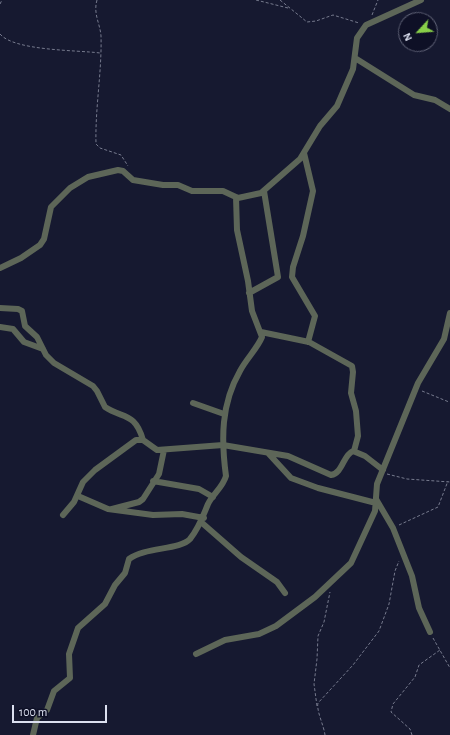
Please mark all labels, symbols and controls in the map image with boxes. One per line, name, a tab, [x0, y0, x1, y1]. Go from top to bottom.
north arrow	[398, 12, 438, 52]
text: N	[401, 31, 414, 43]
scale bar	[14, 697, 109, 723]
text: 100 m	[19, 706, 47, 718]

